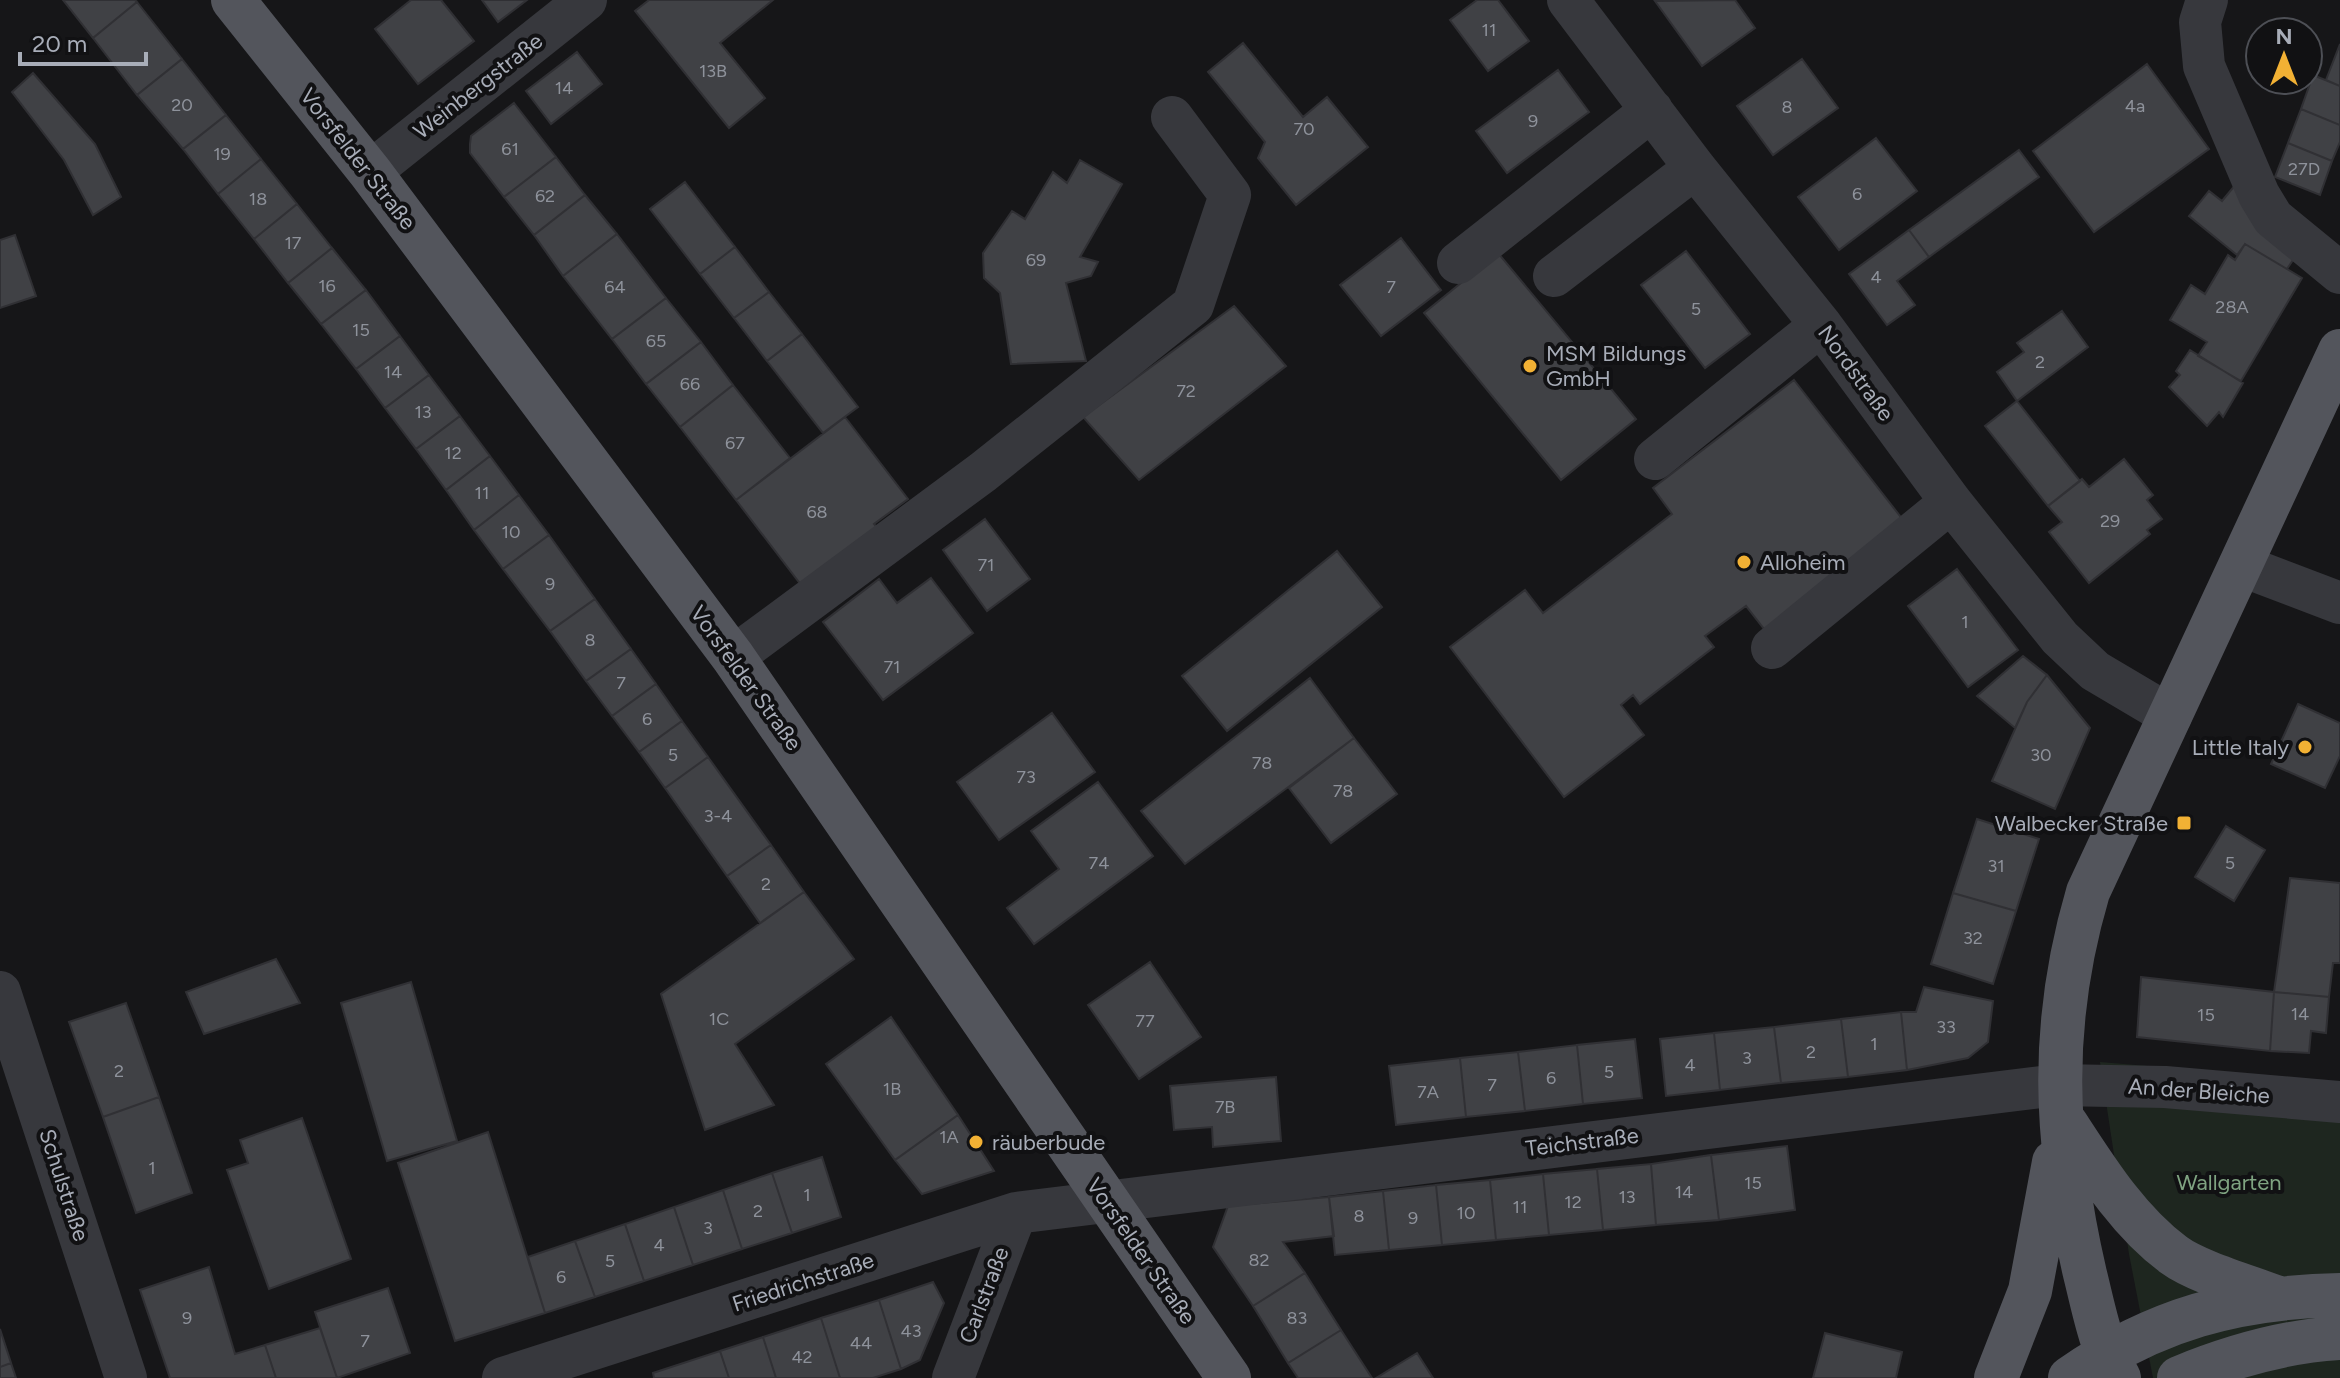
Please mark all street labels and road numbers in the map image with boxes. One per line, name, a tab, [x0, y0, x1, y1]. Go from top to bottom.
street label: Weinbergstraße	[408, 27, 548, 145]
street label: Vorsfelder Straße	[294, 83, 422, 235]
street label: Nordstraße	[1812, 320, 1900, 426]
street label: Vorsfelder Straße	[684, 600, 808, 756]
street label: An der Bleiche	[2127, 1073, 2271, 1109]
street label: Teichstraße	[1524, 1122, 1640, 1162]
street label: Schulstraße	[33, 1125, 95, 1245]
street label: Vorsfelder Straße	[1081, 1173, 1201, 1329]
street label: Carlstraße	[953, 1243, 1015, 1347]
street label: Friedrichstraße	[729, 1246, 877, 1318]

